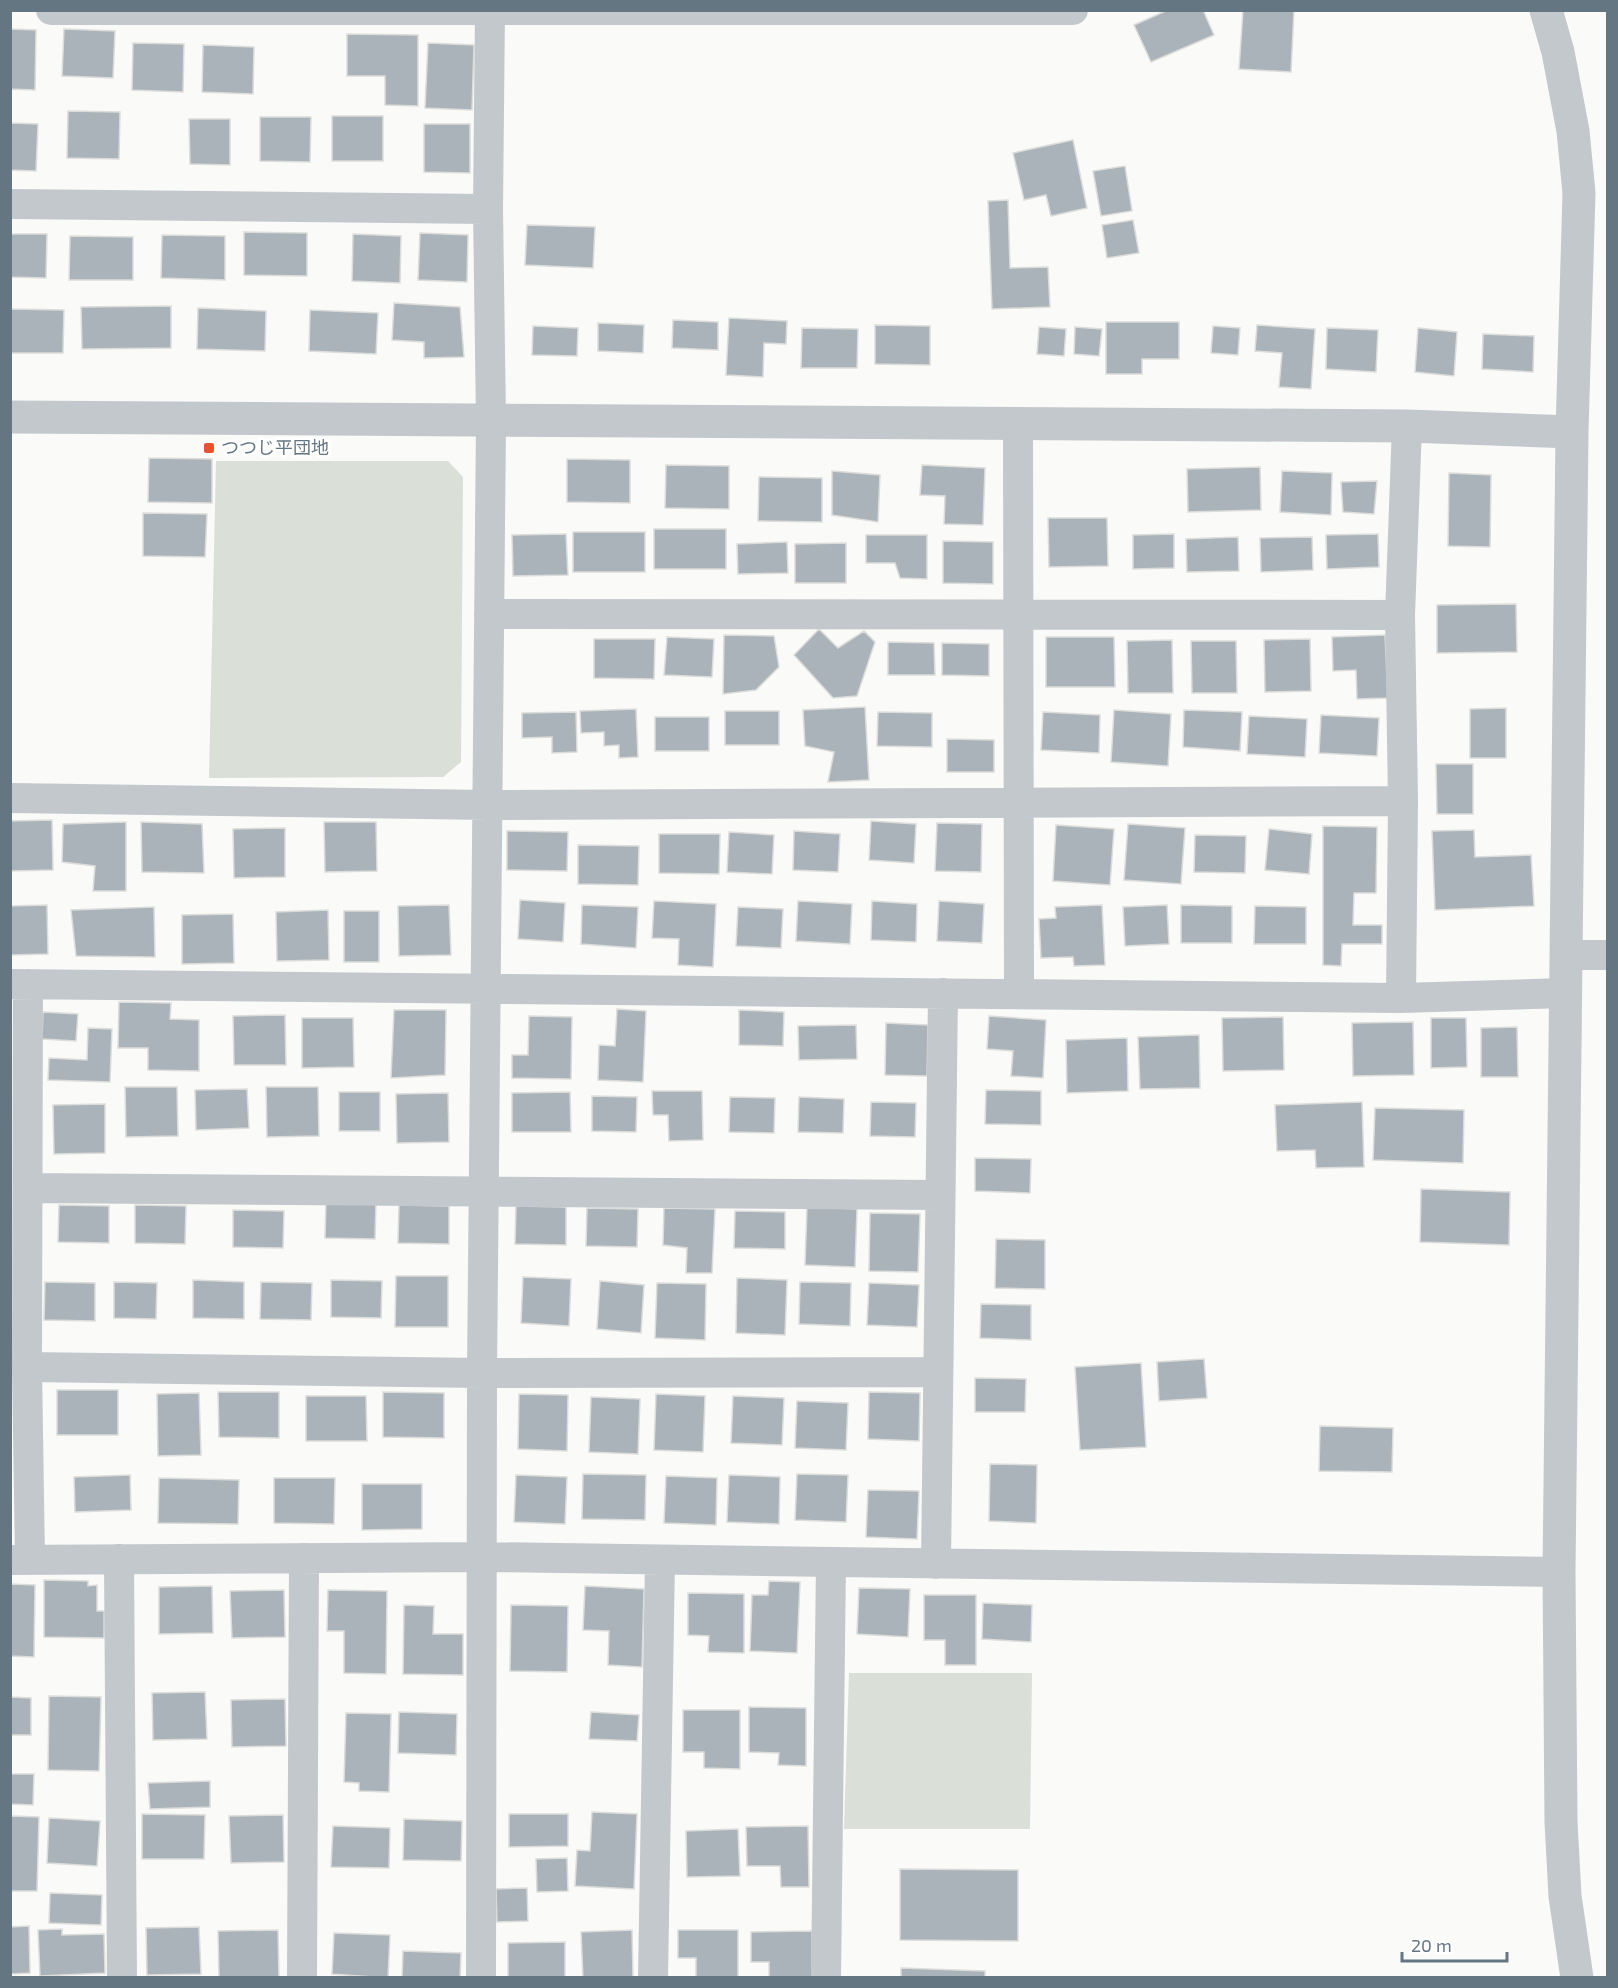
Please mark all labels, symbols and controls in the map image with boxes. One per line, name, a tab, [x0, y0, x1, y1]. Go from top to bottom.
place label: つつじ平団地	[221, 436, 329, 458]
marker: つつじ平団地	[202, 441, 216, 455]
scale bar	[1402, 1925, 1507, 1963]
text: 20 m	[1411, 1934, 1452, 1956]

